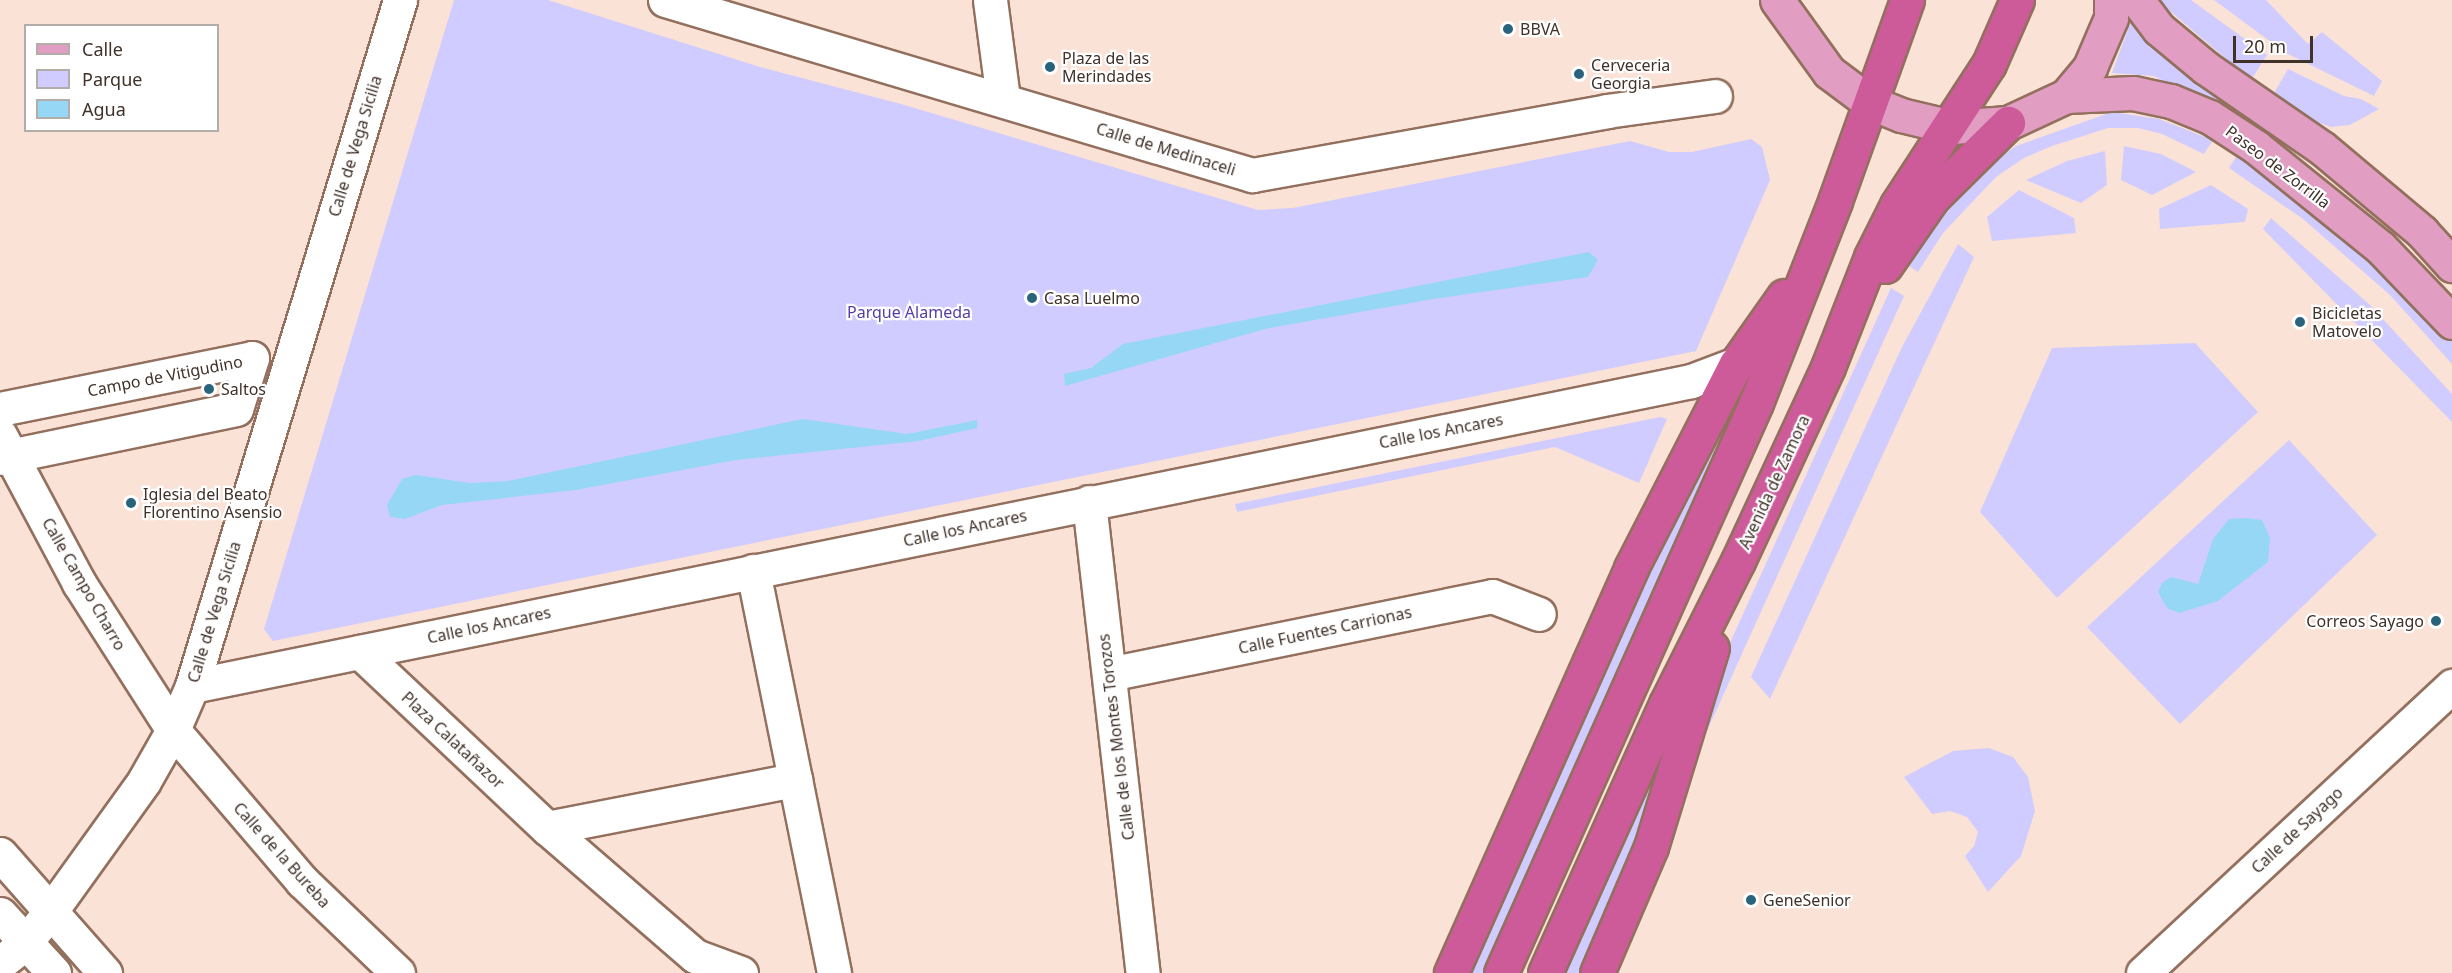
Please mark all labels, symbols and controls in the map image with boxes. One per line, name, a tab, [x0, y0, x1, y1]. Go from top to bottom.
place label: BBVA	[1520, 19, 1560, 39]
marker: BBVA	[1501, 22, 1515, 36]
legend	[24, 24, 219, 132]
scale bar	[2236, 24, 2316, 62]
text: 20 m	[2244, 34, 2286, 58]
text: Calle	[82, 37, 123, 61]
place label: Plaza de las Merindades	[1062, 48, 1152, 86]
place label: Cerveceria Georgia	[1591, 55, 1670, 93]
marker: Plaza de las Merindades	[1043, 60, 1057, 74]
text: Parque	[82, 67, 142, 91]
marker: Cerveceria Georgia	[1572, 67, 1586, 81]
street label: Calle de Vega Sicilia	[324, 73, 386, 219]
text: Agua	[82, 97, 126, 121]
street label: Calle de Medinaceli	[1094, 119, 1238, 179]
street label: Paseo de Zorrilla	[2222, 122, 2334, 212]
place label: Casa Luelmo	[1044, 288, 1140, 308]
marker: Casa Luelmo	[1025, 291, 1039, 305]
park label: Parque Alameda	[847, 302, 971, 322]
place label: Bicicletas Matovelo	[2312, 303, 2382, 341]
marker: Bicicletas Matovelo	[2293, 315, 2307, 329]
street label: Campo de Vitigudino	[86, 352, 244, 400]
place label: Saltos	[221, 379, 266, 399]
marker: Saltos	[202, 382, 216, 396]
street label: Calle los Ancares	[1377, 410, 1505, 452]
street label: Avenida de Zamora	[1735, 412, 1813, 552]
place label: Iglesia del Beato Florentino Asensio	[143, 484, 282, 522]
marker: Iglesia del Beato Florentino Asensio	[124, 496, 138, 510]
street label: Calle los Ancares	[901, 506, 1029, 550]
street label: Calle Campo Charro	[38, 514, 130, 654]
street label: Calle de Vega Sicilia	[183, 539, 245, 685]
street label: Calle Fuentes Carrionas	[1236, 602, 1414, 658]
street label: Calle los Ancares	[425, 603, 553, 647]
place label: Correos Sayago	[2306, 611, 2424, 631]
marker: Correos Sayago	[2429, 614, 2443, 628]
street label: Calle de los Montes Torozos	[1094, 633, 1138, 841]
street label: Plaza Calatañazor	[398, 688, 508, 792]
street label: Calle de Sayago	[2247, 783, 2347, 877]
street label: Calle de la Bureba	[230, 798, 334, 912]
place label: GeneSenior	[1763, 890, 1851, 910]
marker: GeneSenior	[1744, 893, 1758, 907]

